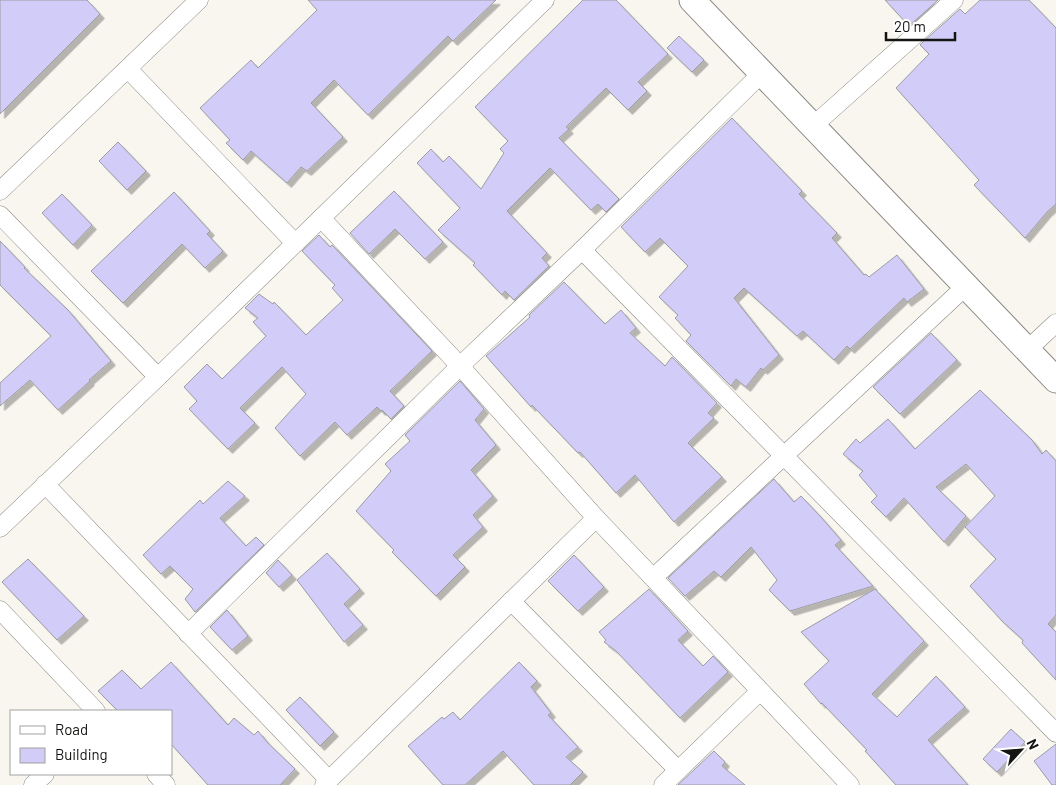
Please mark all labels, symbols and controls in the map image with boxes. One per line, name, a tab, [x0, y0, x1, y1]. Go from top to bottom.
scale bar	[886, 10, 955, 42]
text: 20 m	[894, 17, 926, 35]
legend	[10, 710, 172, 775]
text: Road	[55, 720, 88, 738]
north arrow	[996, 725, 1046, 775]
text: N	[1023, 736, 1043, 752]
text: Building	[55, 745, 108, 763]

